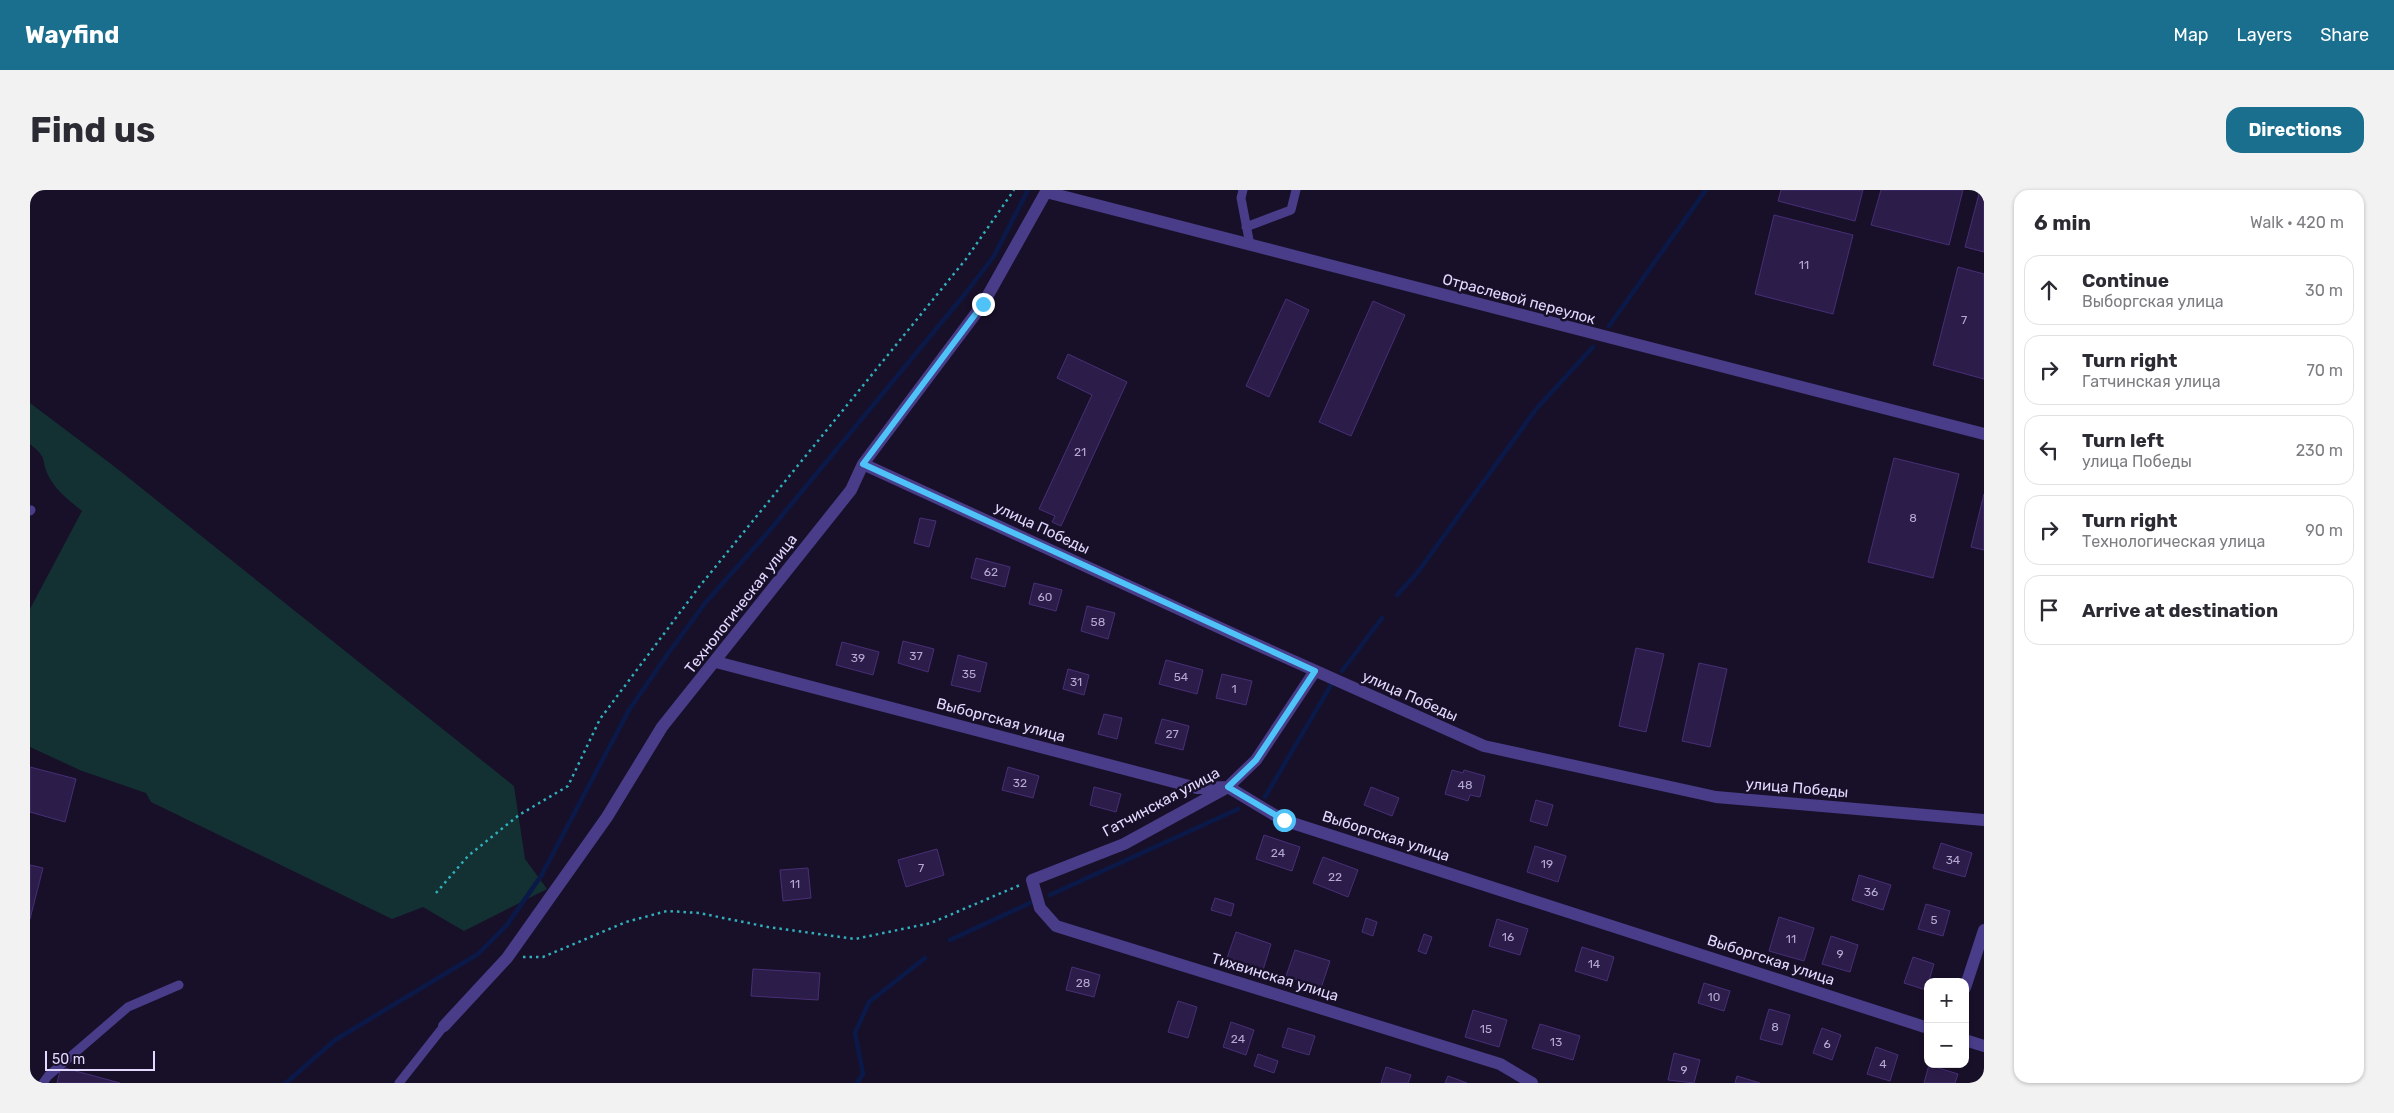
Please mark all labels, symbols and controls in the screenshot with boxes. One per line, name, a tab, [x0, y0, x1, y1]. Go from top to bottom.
text: Wayfind	[25, 21, 119, 49]
text: Map	[2174, 24, 2209, 46]
text: Layers	[2237, 24, 2292, 46]
text: Share	[2320, 24, 2369, 46]
button: Directions	[2226, 107, 2364, 153]
text: Find us	[30, 109, 155, 151]
text: 6 min	[2034, 210, 2091, 235]
text: Walk · 420 m	[2250, 213, 2344, 232]
house number: 11	[1799, 258, 1809, 272]
text: Continue	[2082, 269, 2169, 292]
street label: Отраслевой переулок	[1441, 270, 1597, 328]
icon: ahead	[2035, 276, 2063, 304]
text: 30 m	[2305, 281, 2343, 300]
text: Выборгская улица	[2082, 292, 2224, 311]
route end	[972, 293, 995, 316]
house number: 7	[1961, 313, 1967, 327]
text: Turn right	[2082, 349, 2177, 372]
icon: right	[2035, 356, 2063, 384]
text: 70 m	[2306, 361, 2343, 380]
text: Гатчинская улица	[2082, 372, 2221, 391]
text: Turn left	[2082, 429, 2164, 452]
icon: left	[2035, 436, 2063, 464]
text: 230 m	[2296, 441, 2343, 460]
house number: 21	[1074, 445, 1086, 459]
text: улица Победы	[2082, 452, 2192, 471]
street label: улица Победы	[992, 498, 1092, 558]
text: Turn right	[2082, 509, 2177, 532]
house number: 8	[1909, 511, 1917, 525]
icon: right	[2035, 516, 2063, 544]
text: 90 m	[2305, 521, 2343, 540]
street label: Технологическая улица	[681, 531, 801, 677]
text: Технологическая улица	[2082, 532, 2265, 551]
house number: 62	[984, 565, 998, 579]
house number: 60	[1038, 590, 1052, 604]
icon: arrive	[2035, 596, 2063, 624]
text: Arrive at destination	[2082, 599, 2278, 622]
house number: 58	[1091, 615, 1105, 629]
house number: 37	[909, 649, 923, 663]
house number: 39	[851, 651, 865, 665]
house number: 35	[962, 667, 976, 681]
street label: улица Победы	[1359, 667, 1461, 725]
house number: 54	[1174, 670, 1189, 684]
house number: 31	[1070, 675, 1082, 689]
house number: 1	[1231, 682, 1237, 696]
street label: Выборгская улица	[935, 694, 1067, 746]
house number: 27	[1165, 727, 1179, 741]
street label: Гатчинская улица	[1099, 764, 1223, 840]
street label: улица Победы	[1745, 775, 1849, 801]
house number: 32	[1013, 776, 1027, 790]
house number: 48	[1457, 778, 1473, 792]
street label: Выборгская улица	[1320, 807, 1452, 865]
route start	[1273, 809, 1296, 832]
house number: 24	[1271, 846, 1286, 860]
house number: 34	[1946, 853, 1961, 867]
house number: 19	[1541, 857, 1553, 871]
house number: 7	[918, 861, 924, 875]
house number: 22	[1328, 870, 1342, 884]
house number: 11	[790, 877, 800, 891]
house number: 36	[1864, 885, 1878, 899]
house number: 5	[1930, 913, 1938, 927]
house number: 16	[1502, 930, 1514, 944]
street label: Выборгская улица	[1705, 931, 1837, 989]
house number: 11	[1786, 932, 1796, 946]
house number: 9	[1836, 947, 1844, 961]
street label: Тихвинская улица	[1209, 949, 1341, 1005]
house number: 14	[1588, 957, 1601, 971]
house number: 28	[1076, 976, 1090, 990]
map controls	[1924, 978, 1969, 1068]
button: +	[1924, 978, 1969, 1023]
house number: 10	[1708, 990, 1720, 1004]
house number: 8	[1771, 1020, 1779, 1034]
house number: 15	[1480, 1022, 1492, 1036]
button: −	[1924, 1023, 1969, 1068]
house number: 24	[1231, 1032, 1246, 1046]
house number: 13	[1550, 1035, 1562, 1049]
house number: 6	[1823, 1037, 1831, 1051]
scale bar	[45, 1048, 155, 1071]
text: 50 m	[52, 1051, 85, 1068]
house number: 4	[1879, 1057, 1887, 1071]
house number: 9	[1680, 1063, 1688, 1077]

